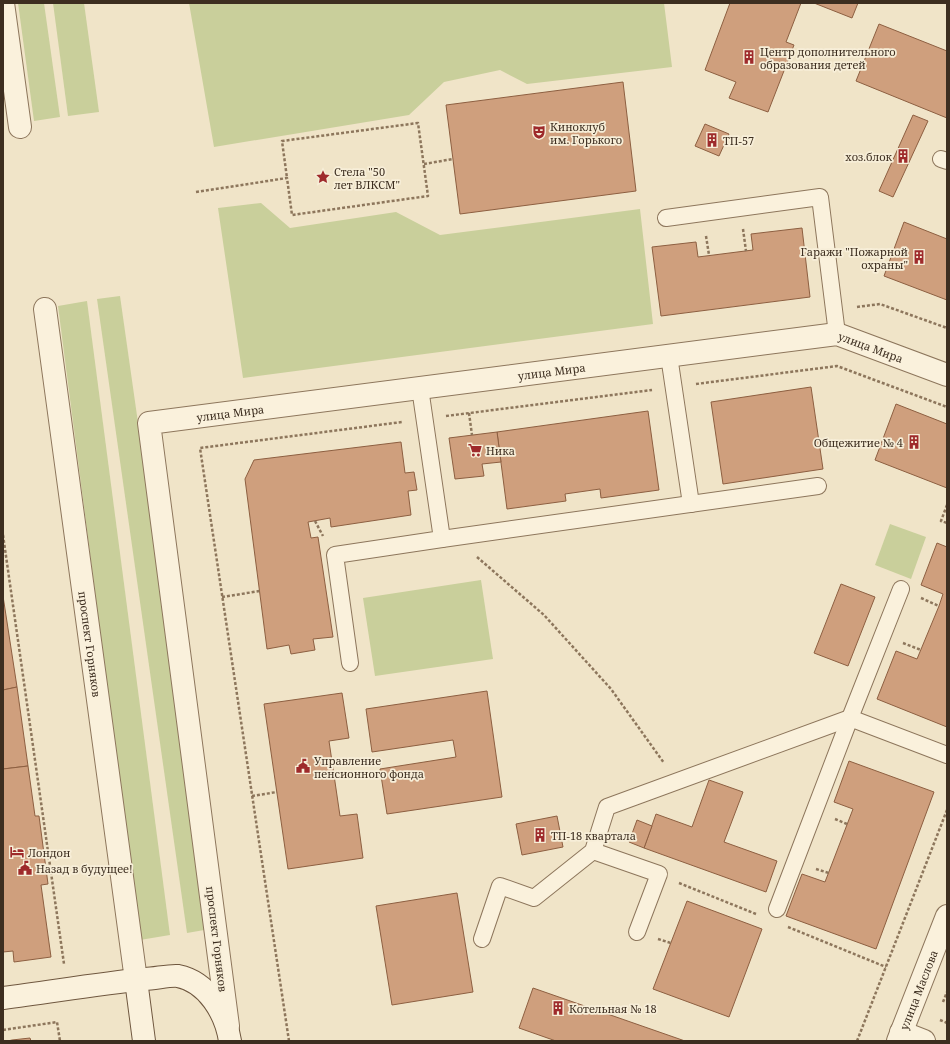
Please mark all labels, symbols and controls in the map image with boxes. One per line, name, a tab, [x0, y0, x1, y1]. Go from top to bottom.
place label: Центр дополнительного образования детей	[760, 44, 896, 72]
building icon: Центр дополнительного образования детей	[741, 49, 757, 65]
place label: Киноклуб им. Горького	[550, 119, 622, 147]
theatre icon: Киноклуб им. Горького	[531, 124, 547, 140]
building icon: ТП-57	[704, 132, 720, 148]
place label: ТП-57	[723, 133, 754, 148]
building icon: хоз.блок	[895, 148, 911, 164]
place label: хоз.блок	[845, 149, 892, 164]
place label: Стела "50 лет ВЛКСМ"	[334, 164, 400, 192]
place icon: Стела "50 лет ВЛКСМ"	[315, 169, 331, 185]
place label: Гаражи "Пожарной охраны"	[800, 244, 908, 272]
building icon: Гаражи "Пожарной охраны"	[911, 249, 927, 265]
street label: улица Мира	[836, 328, 905, 366]
street label: улица Мира	[517, 359, 586, 383]
street label: улица Мира	[195, 401, 265, 424]
building icon: Общежитие № 4	[906, 434, 922, 450]
place label: Общежитие № 4	[814, 435, 903, 450]
supermarket icon: Ника	[467, 442, 483, 458]
place label: Ника	[486, 443, 515, 458]
street label: проспект Горняков	[76, 590, 105, 698]
place label: Управление пенсионного фонда	[314, 753, 424, 781]
public building icon: Управление пенсионного фонда	[295, 758, 311, 774]
building icon: ТП-18 квартала	[532, 827, 548, 843]
place label: ТП-18 квартала	[551, 828, 636, 843]
hotel icon: Лондон	[9, 844, 25, 860]
place label: Лондон	[28, 845, 70, 860]
public building icon: Назад в будущее!	[17, 860, 33, 876]
place label: Назад в будущее!	[36, 861, 133, 876]
street label: проспект Горняков	[203, 885, 231, 993]
street label: улица Маслова	[896, 948, 940, 1032]
building icon: Котельная № 18	[550, 1000, 566, 1016]
place label: Котельная № 18	[569, 1001, 657, 1016]

